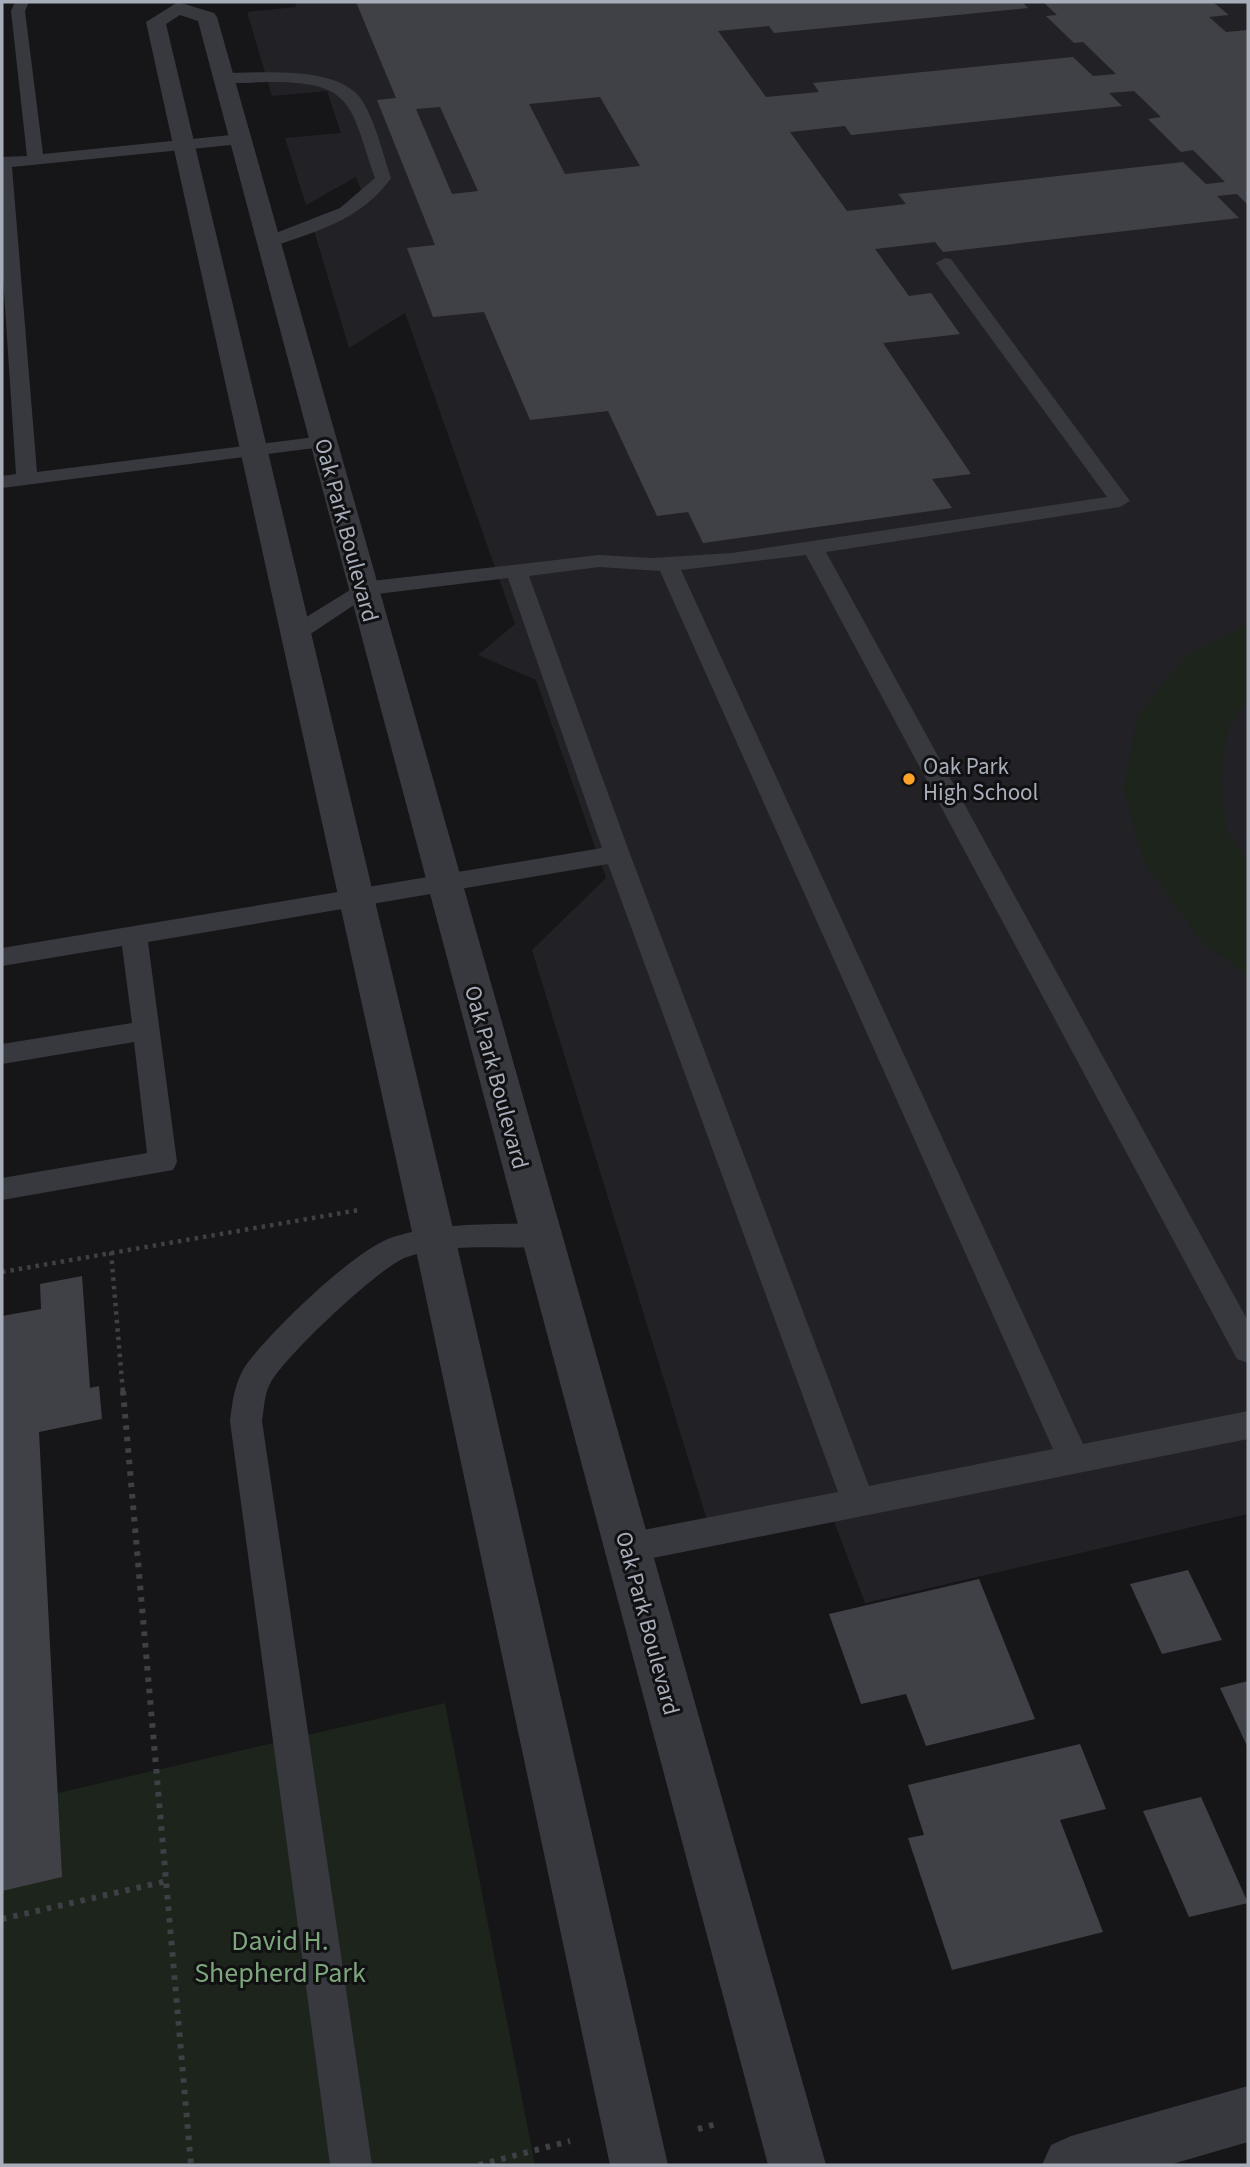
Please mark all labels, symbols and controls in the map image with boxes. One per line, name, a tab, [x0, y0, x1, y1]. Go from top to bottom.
street label: Oak Park Boulevard	[306, 435, 387, 626]
place label: Oak Park High School	[923, 750, 1038, 809]
marker: Oak Park High School	[901, 771, 917, 787]
street label: Oak Park Boulevard	[456, 982, 537, 1173]
street label: Oak Park Boulevard	[607, 1528, 688, 1719]
park label: David H. Shepherd Park	[194, 1921, 366, 1993]

